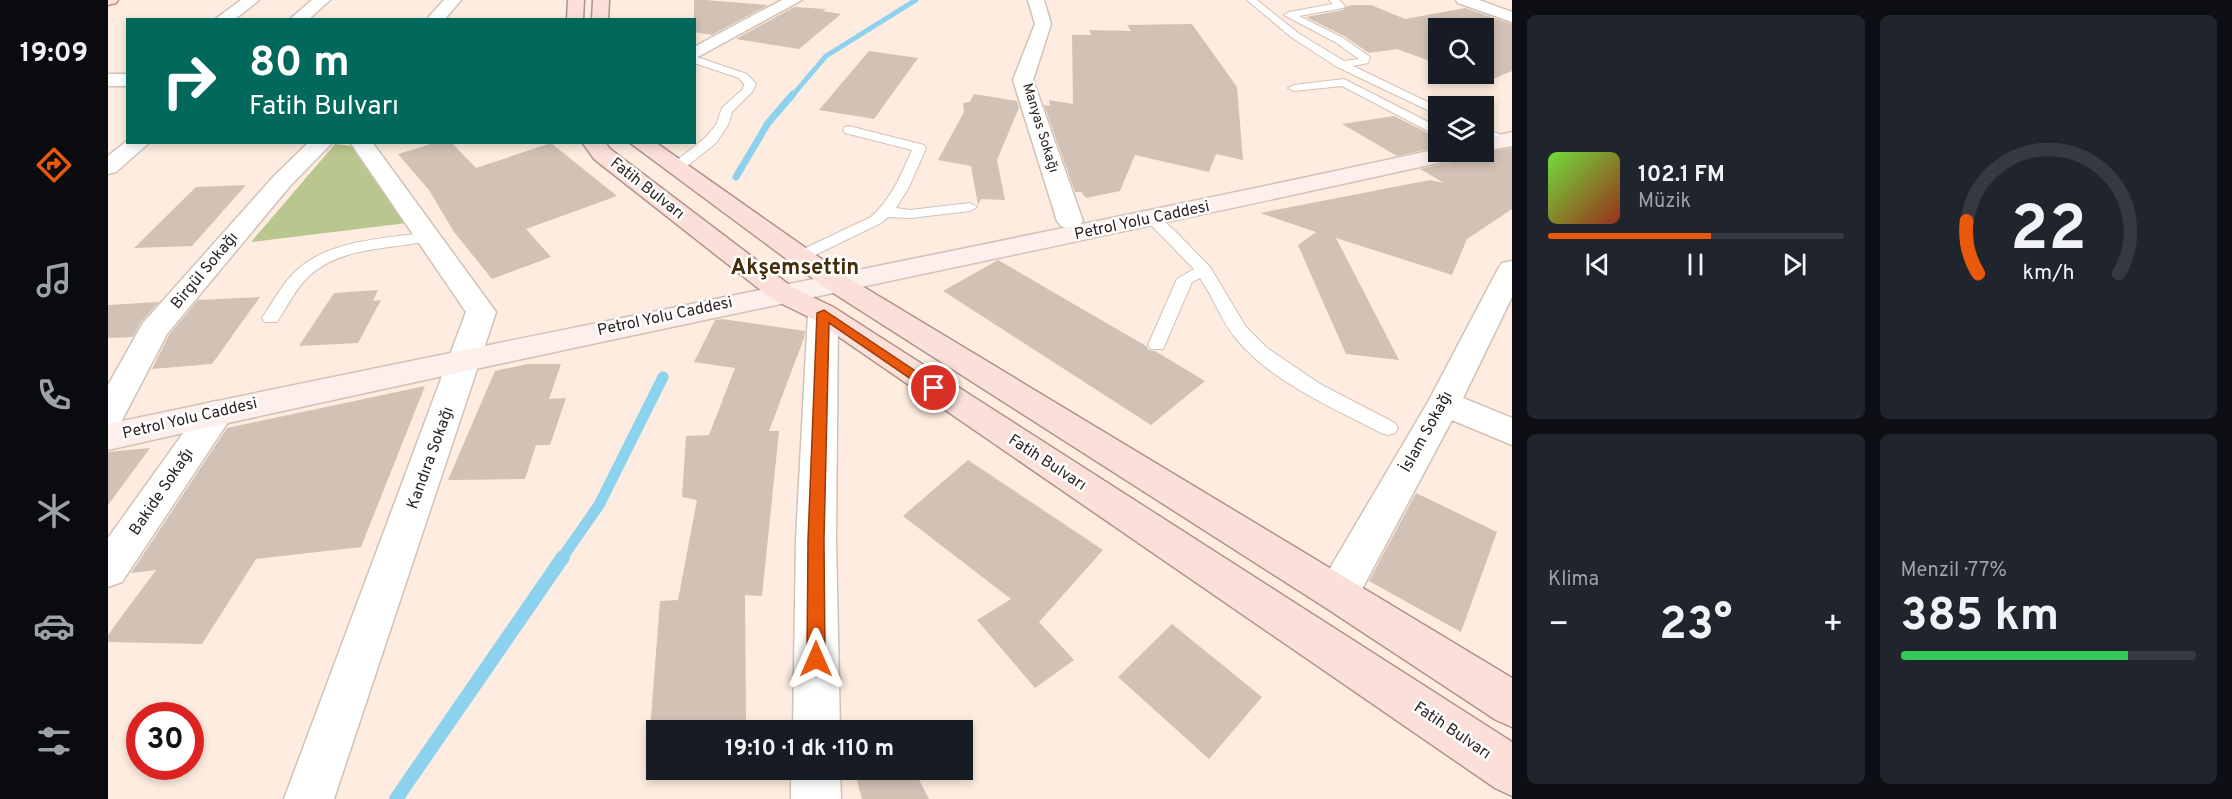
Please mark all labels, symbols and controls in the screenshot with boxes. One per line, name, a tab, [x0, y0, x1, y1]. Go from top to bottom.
map controls	[1428, 18, 1494, 162]
button: search	[1428, 18, 1494, 84]
text: 19:09	[20, 37, 88, 71]
text: 80 m	[249, 38, 350, 91]
icon: right	[150, 42, 228, 120]
street label: Manyas Sokağı	[1018, 81, 1062, 175]
text: Fatih Bulvarı	[249, 90, 399, 124]
button: layers	[1428, 96, 1494, 162]
icon: directions	[33, 144, 75, 186]
street label: Fatih Bulvarı	[606, 154, 688, 224]
text: 102.1 FM	[1638, 162, 1725, 189]
text: Müzik	[1638, 189, 1691, 215]
text: 22	[2010, 193, 2086, 272]
street label: Petrol Yolu Caddesi	[1073, 197, 1211, 245]
street label: Birgül Sokağı	[167, 228, 243, 314]
icon: previous	[1581, 248, 1614, 281]
icon: pause	[1679, 248, 1712, 281]
icon: next	[1778, 248, 1811, 281]
district label: Akşemsettin	[731, 255, 859, 282]
icon: music	[33, 259, 75, 301]
text: km/h	[2022, 260, 2074, 287]
street label: Petrol Yolu Caddesi	[596, 293, 734, 341]
pin	[908, 362, 959, 413]
icon: arrive	[917, 371, 950, 404]
icon: phone	[33, 374, 75, 416]
street label: İslam Sokağı	[1396, 387, 1458, 476]
street label: Petrol Yolu Caddesi	[121, 394, 259, 444]
street label: Kandıra Sokağı	[403, 404, 459, 512]
street label: Fatih Bulvarı	[1004, 430, 1090, 496]
street label: Bakide Sokağı	[125, 444, 199, 540]
icon: climate	[33, 490, 75, 532]
text: Menzil · 77%	[1901, 558, 2007, 584]
text: Klima	[1548, 567, 1599, 593]
text: 385 km	[1901, 589, 2059, 646]
text: 23°	[1659, 598, 1732, 655]
icon: car	[33, 605, 75, 647]
text: −	[1548, 605, 1569, 647]
text: +	[1822, 605, 1844, 647]
position arrow	[784, 627, 848, 691]
street label: Fatih Bulvarı	[1410, 698, 1494, 764]
speed limit sign: 30	[126, 702, 204, 780]
icon: filters	[33, 720, 75, 762]
text: 19:10 · 1 dk · 110 m	[725, 736, 894, 763]

